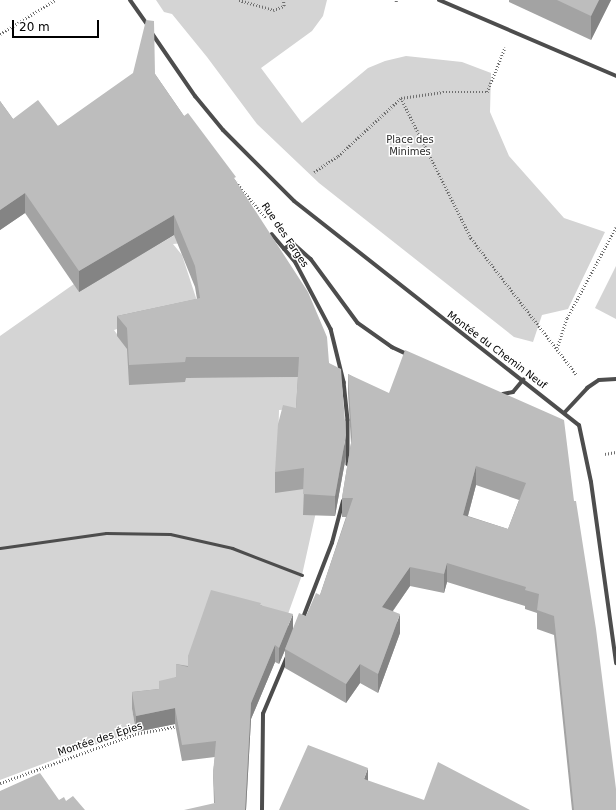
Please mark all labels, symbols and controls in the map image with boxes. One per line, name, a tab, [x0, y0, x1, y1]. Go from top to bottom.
scale bar	[14, 12, 101, 38]
text: 20 m	[19, 20, 50, 34]
park label: Place des Minimes	[386, 133, 434, 156]
street label: Rue des Farges	[259, 200, 311, 270]
street label: Montée du Chemin Neuf	[445, 309, 549, 391]
street label: Montée des Épies	[56, 720, 144, 758]

